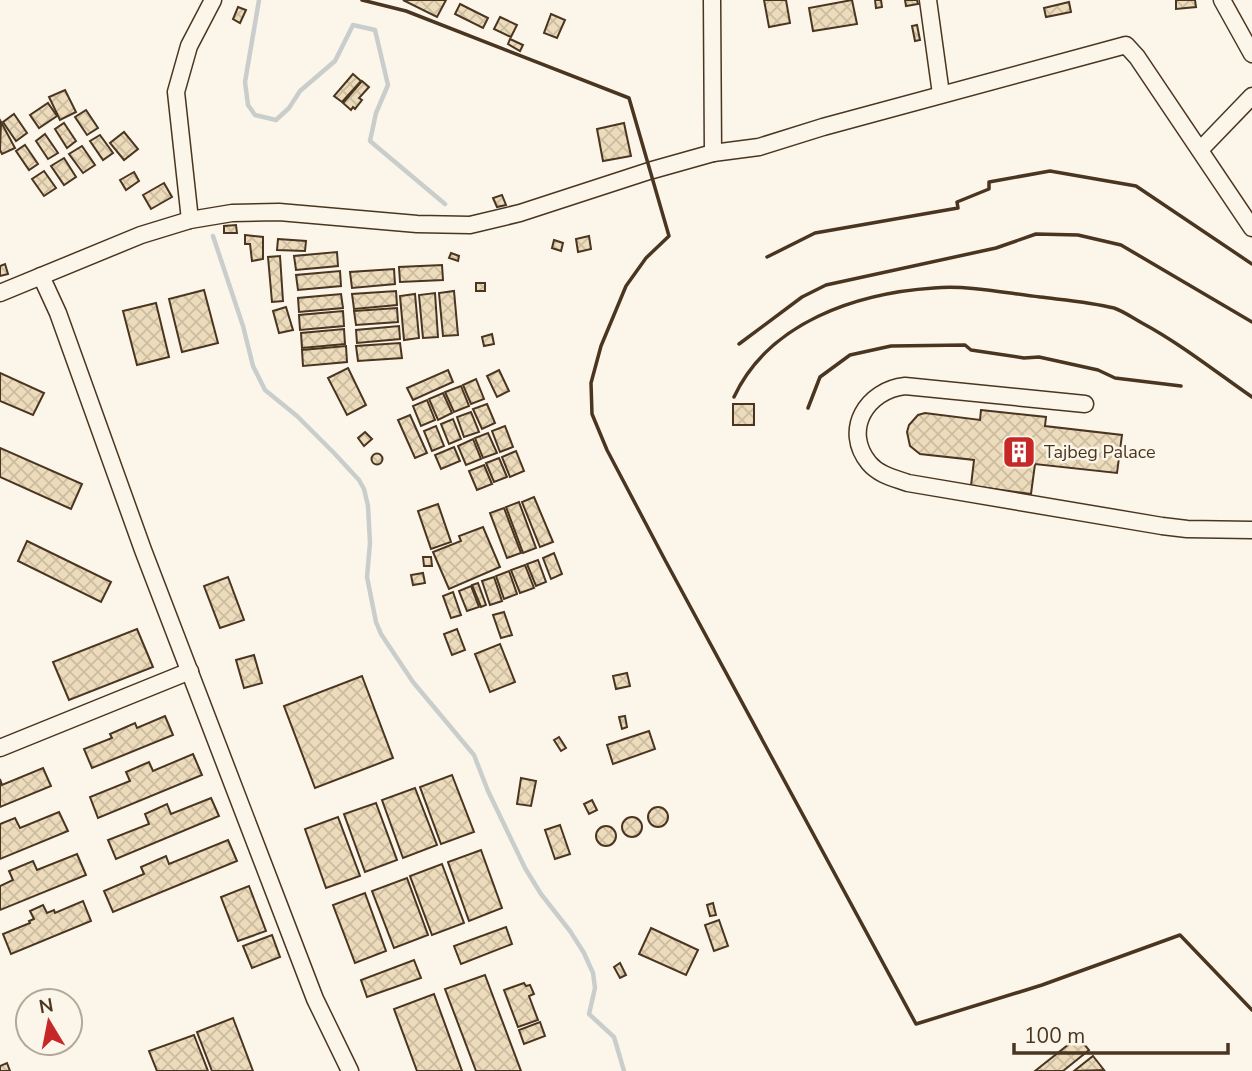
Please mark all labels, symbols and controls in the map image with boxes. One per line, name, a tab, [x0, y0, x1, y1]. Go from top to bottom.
building icon: Tajbeg Palace	[1000, 433, 1038, 471]
place label: Tajbeg Palace	[1044, 440, 1156, 464]
north arrow	[14, 987, 84, 1057]
text: N	[37, 992, 55, 1020]
scale bar	[1014, 1012, 1228, 1056]
text: 100 m	[1024, 1022, 1085, 1050]

